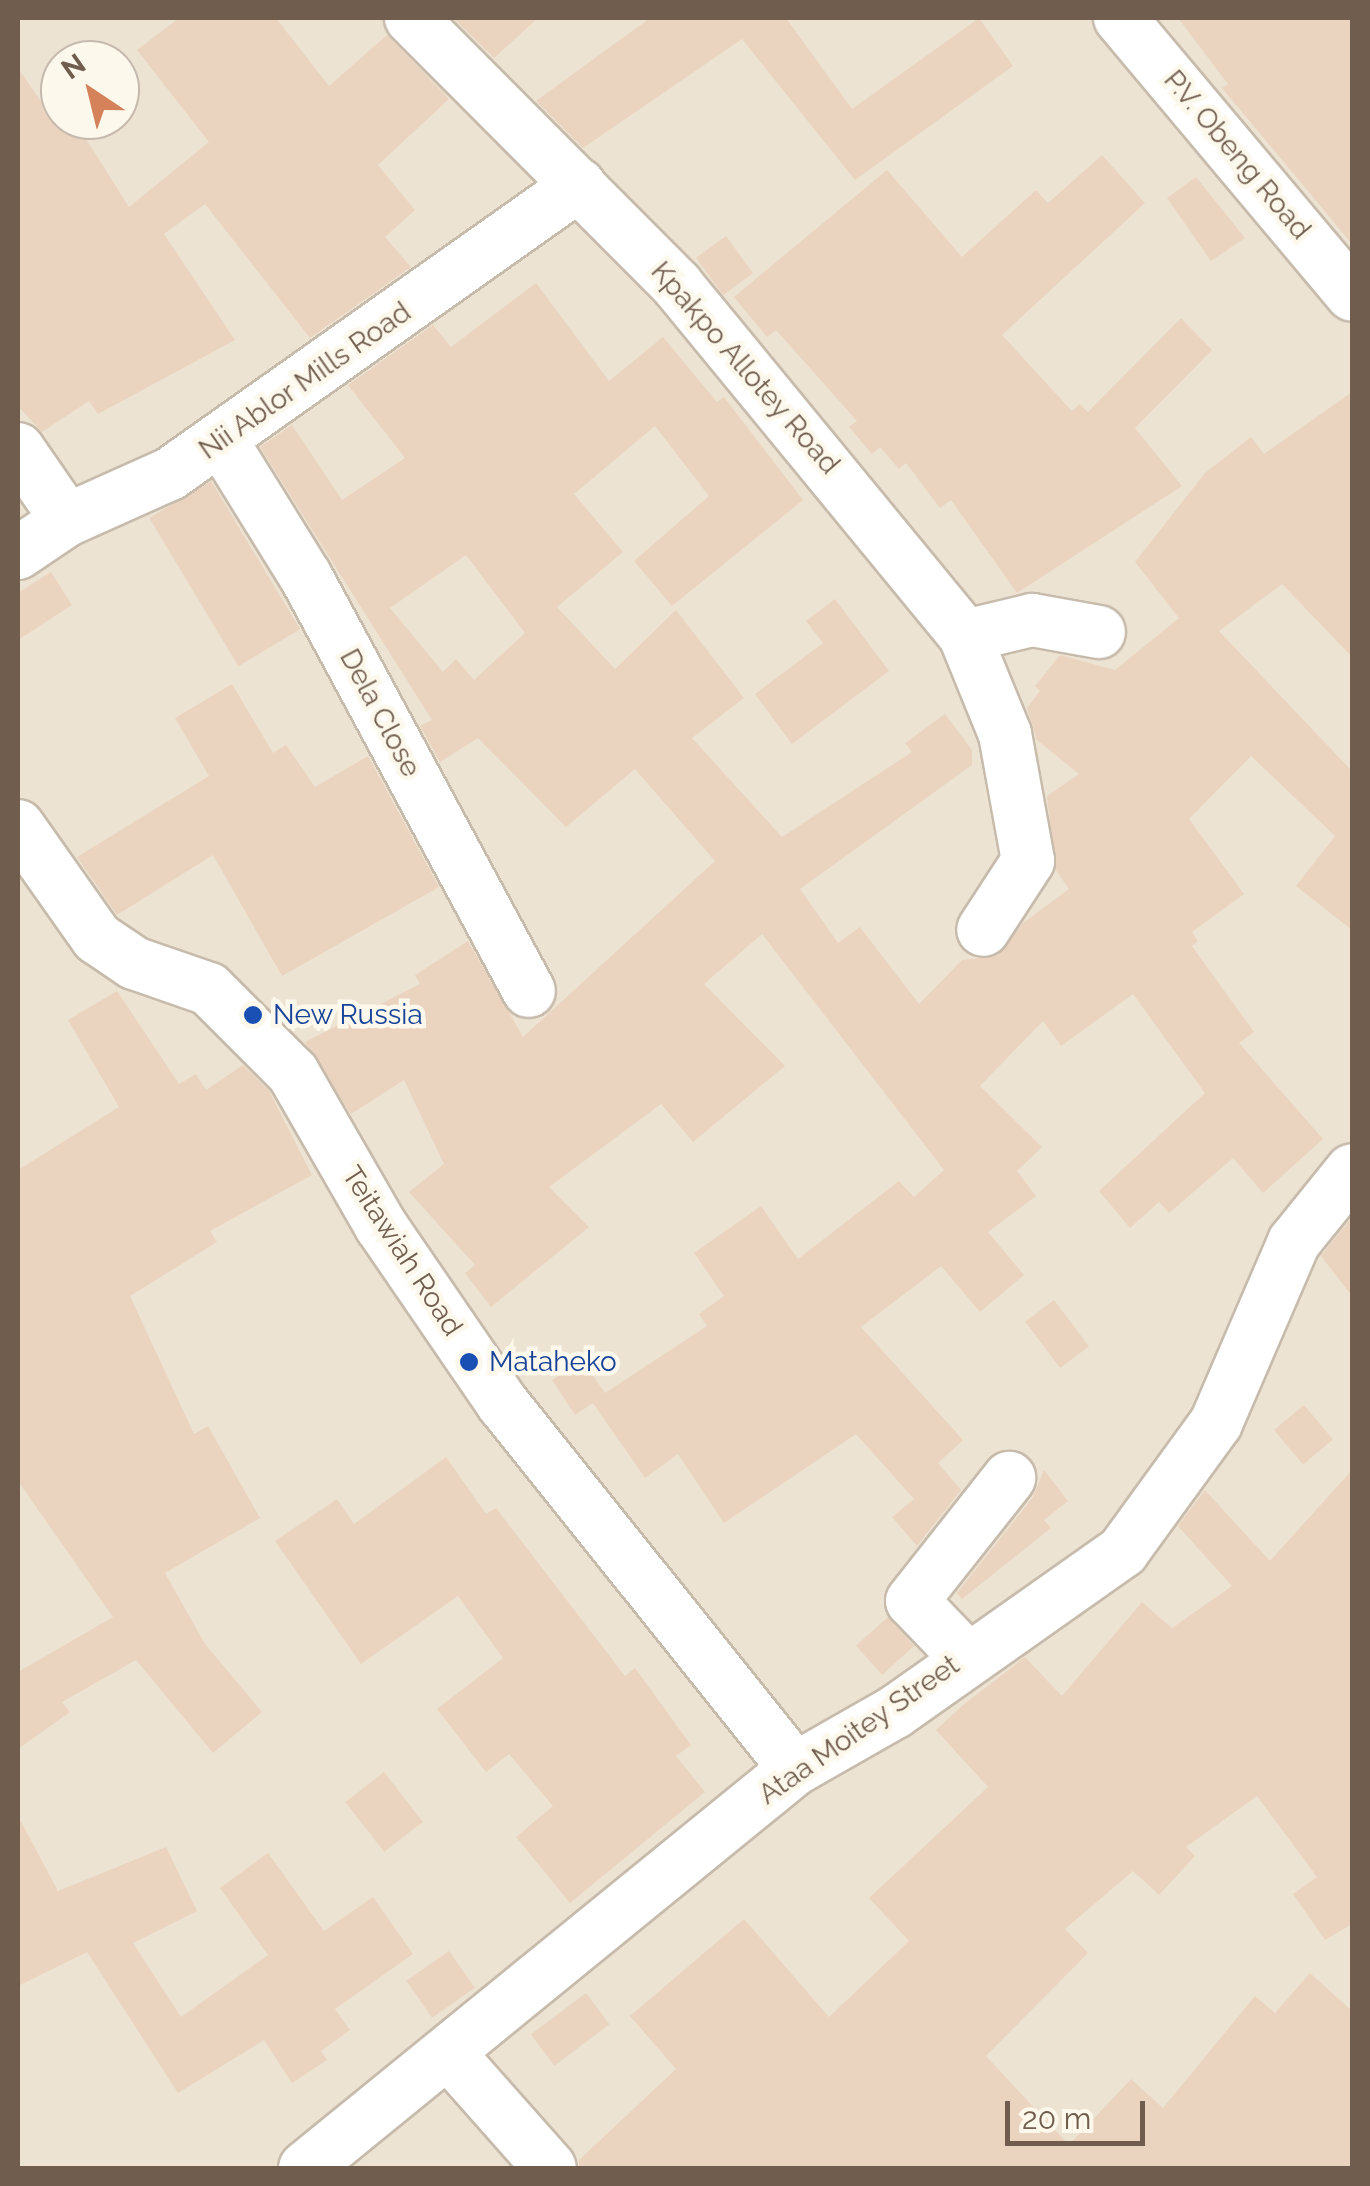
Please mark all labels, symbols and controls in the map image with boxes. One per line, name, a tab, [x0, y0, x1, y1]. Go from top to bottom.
north arrow	[40, 40, 140, 140]
text: N	[55, 47, 92, 86]
street label: P.V. Obeng Road	[1157, 64, 1317, 246]
street label: Kpakpo Allotey Road	[643, 254, 847, 482]
street label: Nii Ablor Mills Road	[192, 295, 418, 467]
street label: Dela Close	[332, 643, 428, 783]
place label: New Russia	[273, 998, 423, 1032]
marker: New Russia	[242, 1004, 264, 1026]
street label: Teitawiah Road	[335, 1160, 469, 1342]
place label: Mataheko	[489, 1345, 617, 1379]
marker: Mataheko	[458, 1351, 480, 1373]
street label: Ataa Moitey Street	[752, 1648, 966, 1812]
scale bar	[1010, 2081, 1150, 2143]
text: 20 m	[1022, 2101, 1091, 2136]

